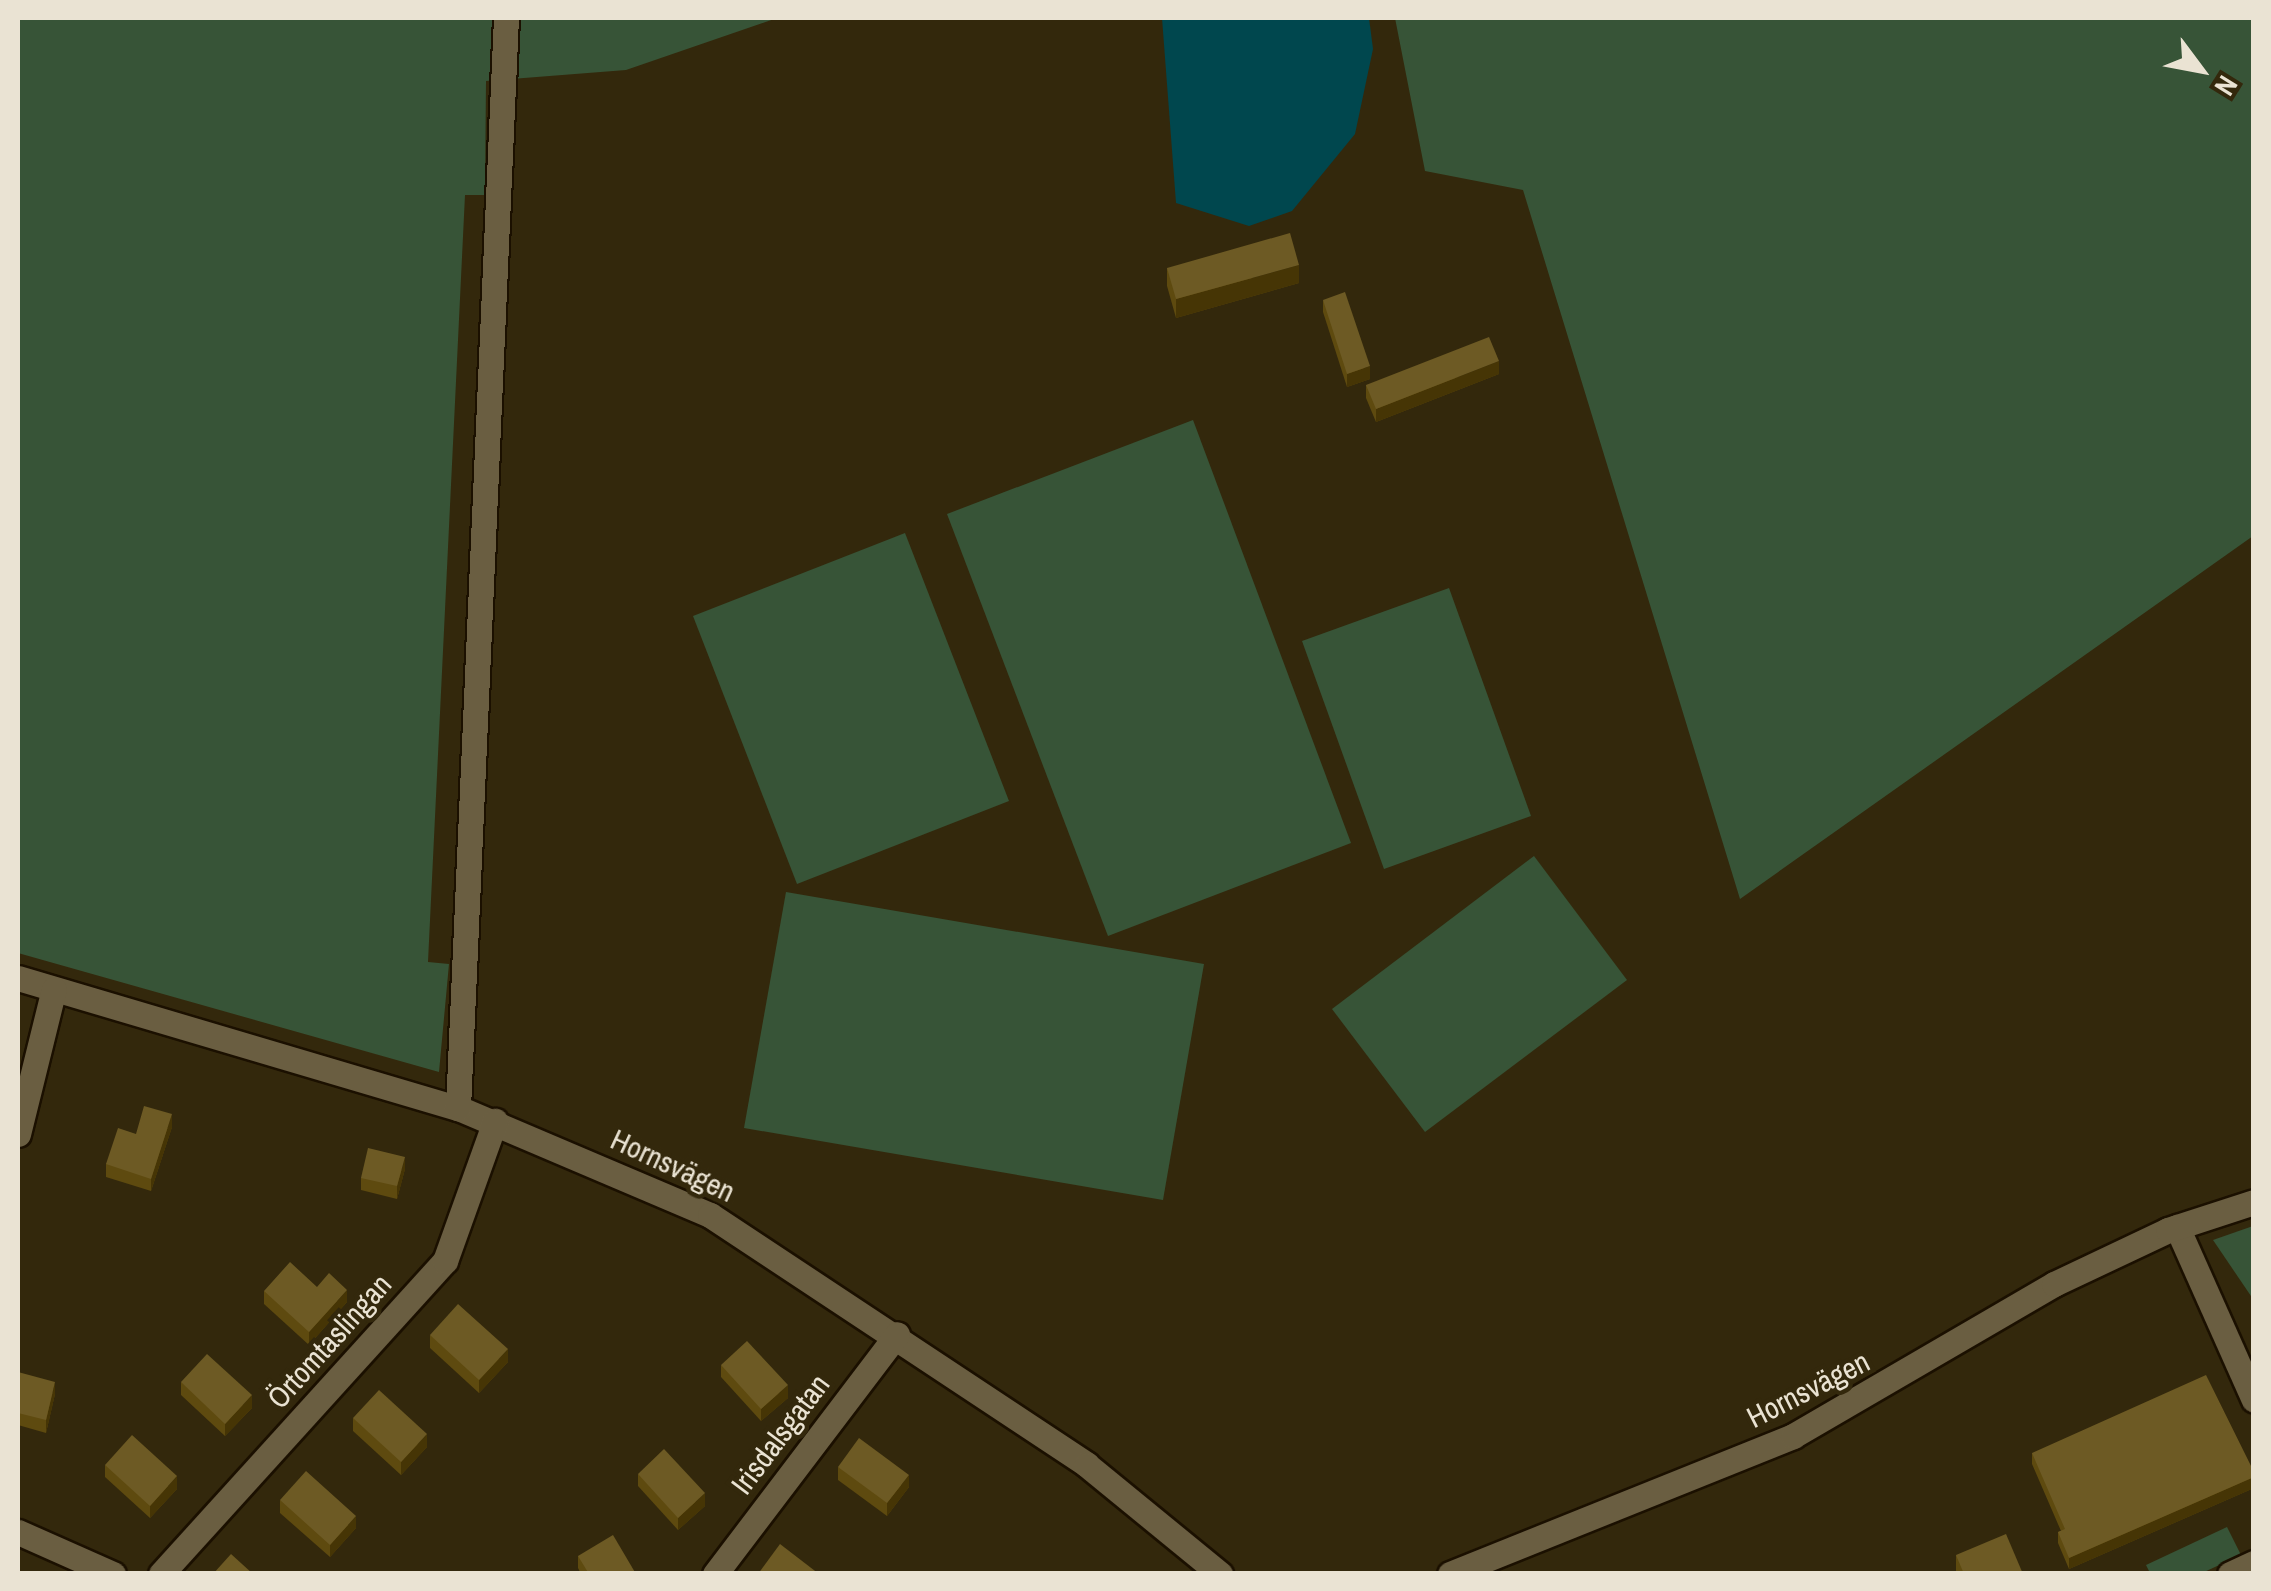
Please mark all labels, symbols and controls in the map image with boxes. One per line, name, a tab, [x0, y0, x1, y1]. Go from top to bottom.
north arrow	[2151, 20, 2251, 120]
text: N	[2206, 69, 2247, 103]
street label: Hornsvägen	[605, 1121, 741, 1209]
street label: Örtomtaslingan	[259, 1266, 399, 1416]
street label: Hornsvägen	[1741, 1343, 1875, 1435]
street label: Irisdalsgatan	[723, 1367, 837, 1501]

